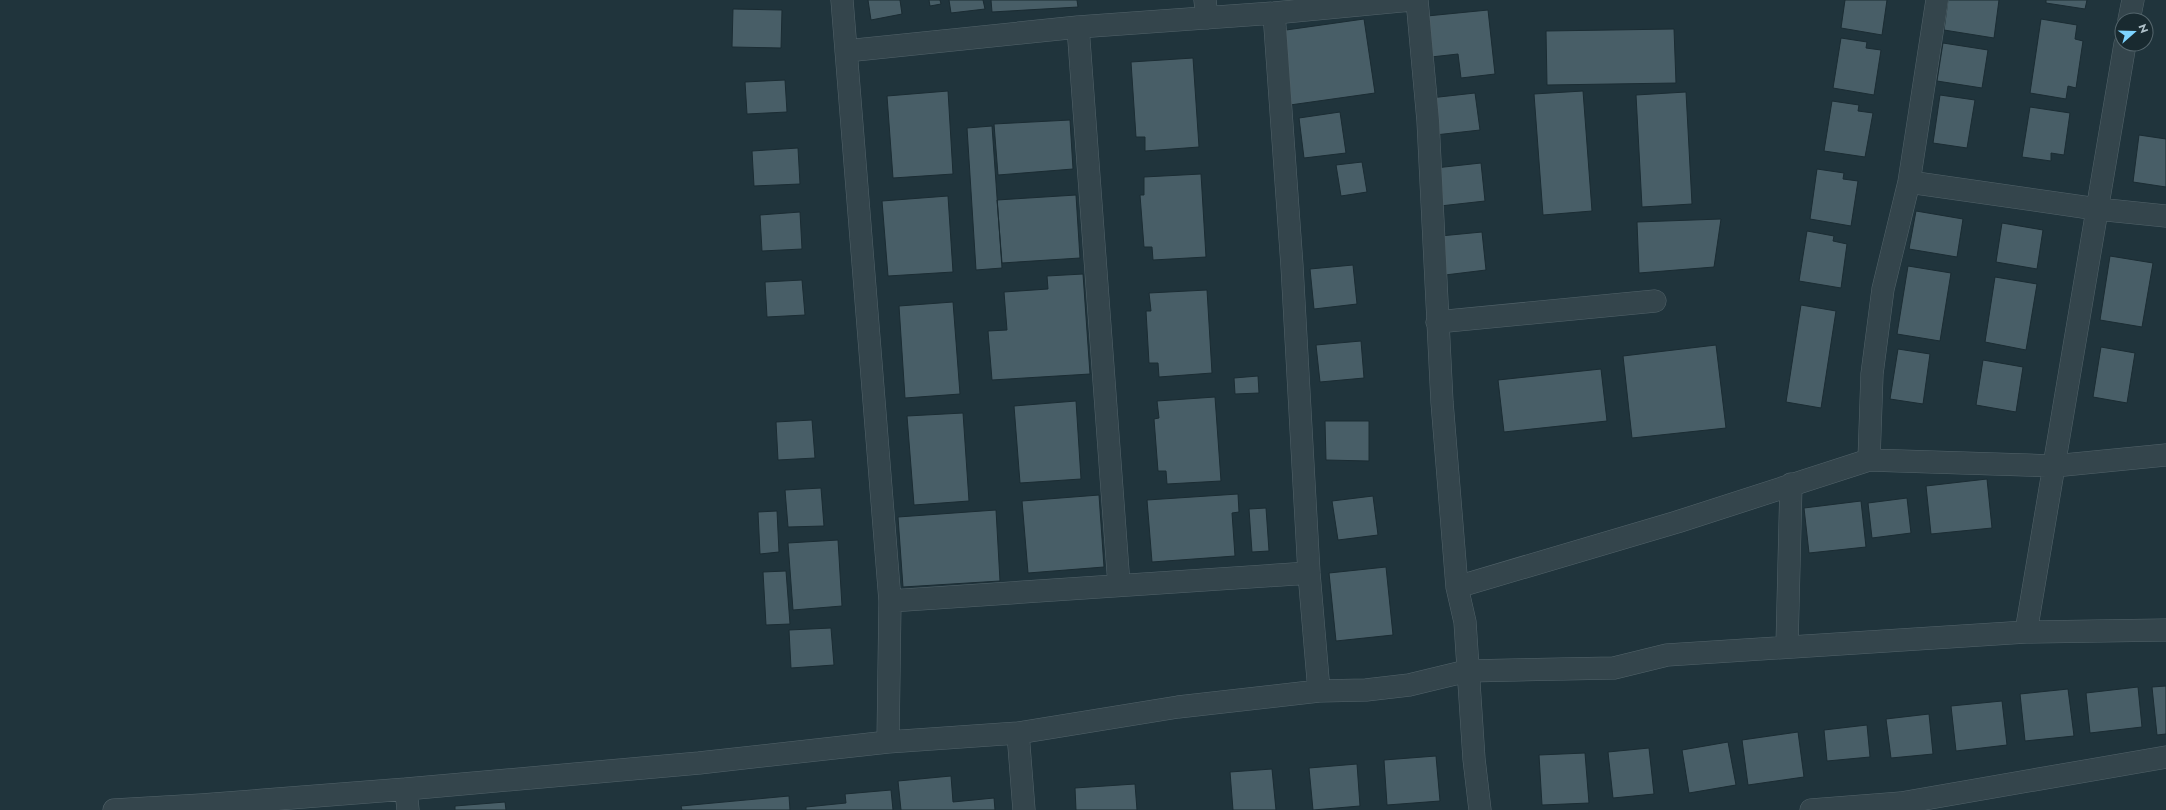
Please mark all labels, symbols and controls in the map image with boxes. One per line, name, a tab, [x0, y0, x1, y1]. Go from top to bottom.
north arrow	[2114, 12, 2154, 52]
text: N	[2134, 22, 2152, 35]

